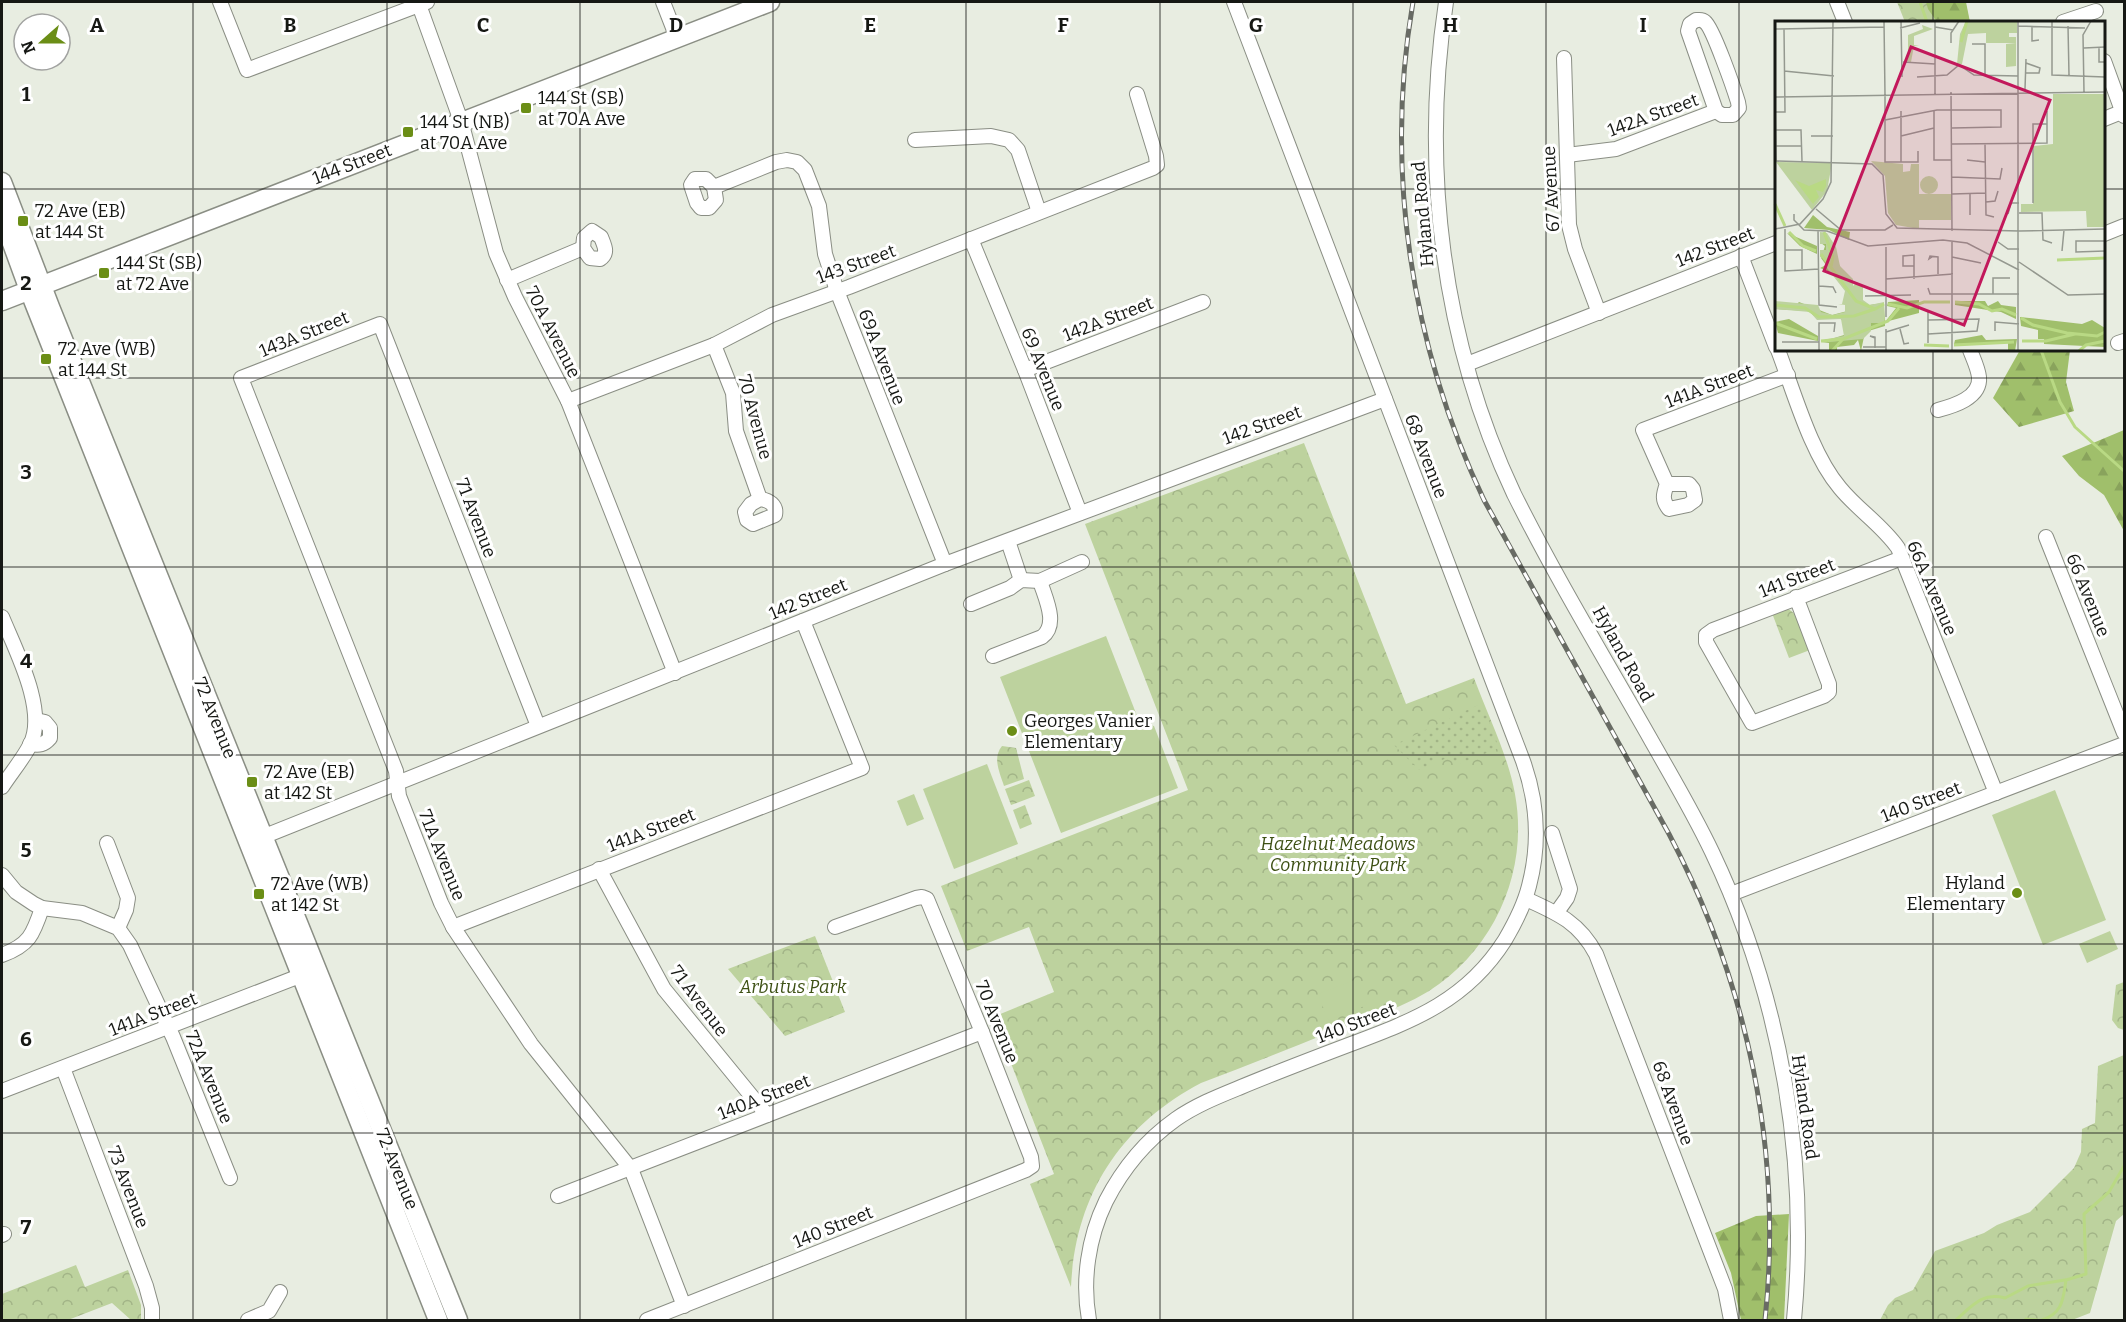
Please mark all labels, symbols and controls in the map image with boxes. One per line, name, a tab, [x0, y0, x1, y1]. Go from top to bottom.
north arrow	[12, 12, 72, 72]
text: A	[90, 13, 105, 37]
text: B	[284, 13, 297, 37]
text: C	[477, 13, 489, 37]
text: D	[669, 13, 683, 37]
text: E	[864, 13, 876, 37]
text: F	[1057, 13, 1069, 37]
text: G	[1249, 13, 1263, 37]
text: H	[1442, 13, 1458, 37]
text: I	[1639, 13, 1647, 37]
inset map	[1775, 21, 2105, 351]
text: N	[17, 38, 40, 56]
text: 1	[22, 82, 31, 106]
place label: 144 St (SB) at 70A Ave	[538, 87, 625, 130]
street label: 142A Street	[1605, 88, 1702, 142]
marker: 144 St (SB) at 70A Ave	[519, 101, 533, 115]
place label: 144 St (NB) at 70A Ave	[420, 111, 510, 154]
marker: 144 St (NB) at 70A Ave	[401, 125, 415, 139]
street label: 144 Street	[309, 139, 395, 189]
street label: 67 Avenue	[1538, 145, 1564, 233]
street label: Hyland Road	[1407, 160, 1439, 268]
place label: 72 Ave (EB) at 144 St	[35, 200, 126, 243]
marker: 72 Ave (EB) at 144 St	[16, 214, 30, 228]
street label: 142 Street	[1673, 222, 1758, 272]
street label: 143 Street	[813, 239, 899, 288]
place label: 144 St (SB) at 72 Ave	[116, 252, 202, 295]
marker: 144 St (SB) at 72 Ave	[97, 266, 111, 280]
text: 2	[20, 271, 32, 295]
street label: 70A Avenue	[521, 283, 585, 381]
street label: 142A Street	[1060, 292, 1157, 346]
street label: 143A Street	[256, 306, 352, 362]
street label: 69A Avenue	[854, 306, 910, 408]
street label: 69 Avenue	[1016, 324, 1070, 414]
place label: 72 Ave (WB) at 144 St	[58, 338, 155, 381]
marker: 72 Ave (WB) at 144 St	[39, 352, 53, 366]
street label: 141A Street	[1662, 359, 1756, 413]
street label: 70 Avenue	[733, 372, 777, 462]
street label: 142 Street	[1220, 400, 1305, 449]
street label: 68 Avenue	[1400, 411, 1452, 501]
text: 3	[20, 460, 32, 484]
street label: 71 Avenue	[451, 475, 501, 561]
street label: 66A Avenue	[1902, 537, 1962, 639]
street label: 66 Avenue	[2061, 550, 2115, 640]
street label: 141 Street	[1756, 553, 1839, 603]
street label: 142 Street	[766, 573, 851, 625]
street label: Hyland Road	[1588, 602, 1658, 706]
text: 4	[20, 649, 32, 673]
street label: 72 Avenue	[189, 674, 241, 762]
place label: Georges Vanier Elementary	[1024, 710, 1152, 753]
marker: Georges Vanier Elementary	[1005, 724, 1019, 738]
place label: 72 Ave (EB) at 142 St	[264, 761, 355, 804]
marker: 72 Ave (EB) at 142 St	[245, 775, 259, 789]
street label: 140 Street	[1878, 777, 1964, 827]
street label: 141A Street	[604, 803, 698, 857]
street label: 71A Avenue	[414, 806, 470, 904]
park label: Hazelnut Meadows Community Park	[1260, 833, 1416, 876]
text: 5	[21, 838, 32, 862]
place label: Hyland Elementary	[1906, 872, 2005, 915]
place label: 72 Ave (WB) at 142 St	[271, 873, 368, 916]
marker: Hyland Elementary	[2010, 886, 2024, 900]
marker: 72 Ave (WB) at 142 St	[252, 887, 266, 901]
street label: 71 Avenue	[665, 961, 733, 1041]
park label: Arbutus Park	[739, 976, 847, 998]
street label: 70 Avenue	[970, 977, 1024, 1067]
street label: 141A Street	[106, 987, 200, 1041]
street label: 140 Street	[1313, 998, 1399, 1048]
text: 6	[20, 1027, 32, 1051]
street label: 72A Avenue	[180, 1027, 238, 1127]
street label: Hyland Road	[1787, 1053, 1823, 1161]
street label: 68 Avenue	[1648, 1058, 1698, 1148]
street label: 140A Street	[715, 1069, 813, 1125]
street label: 72 Avenue	[371, 1125, 423, 1213]
street label: 73 Avenue	[102, 1143, 154, 1231]
street label: 140 Street	[790, 1201, 876, 1253]
text: 7	[21, 1215, 32, 1239]

